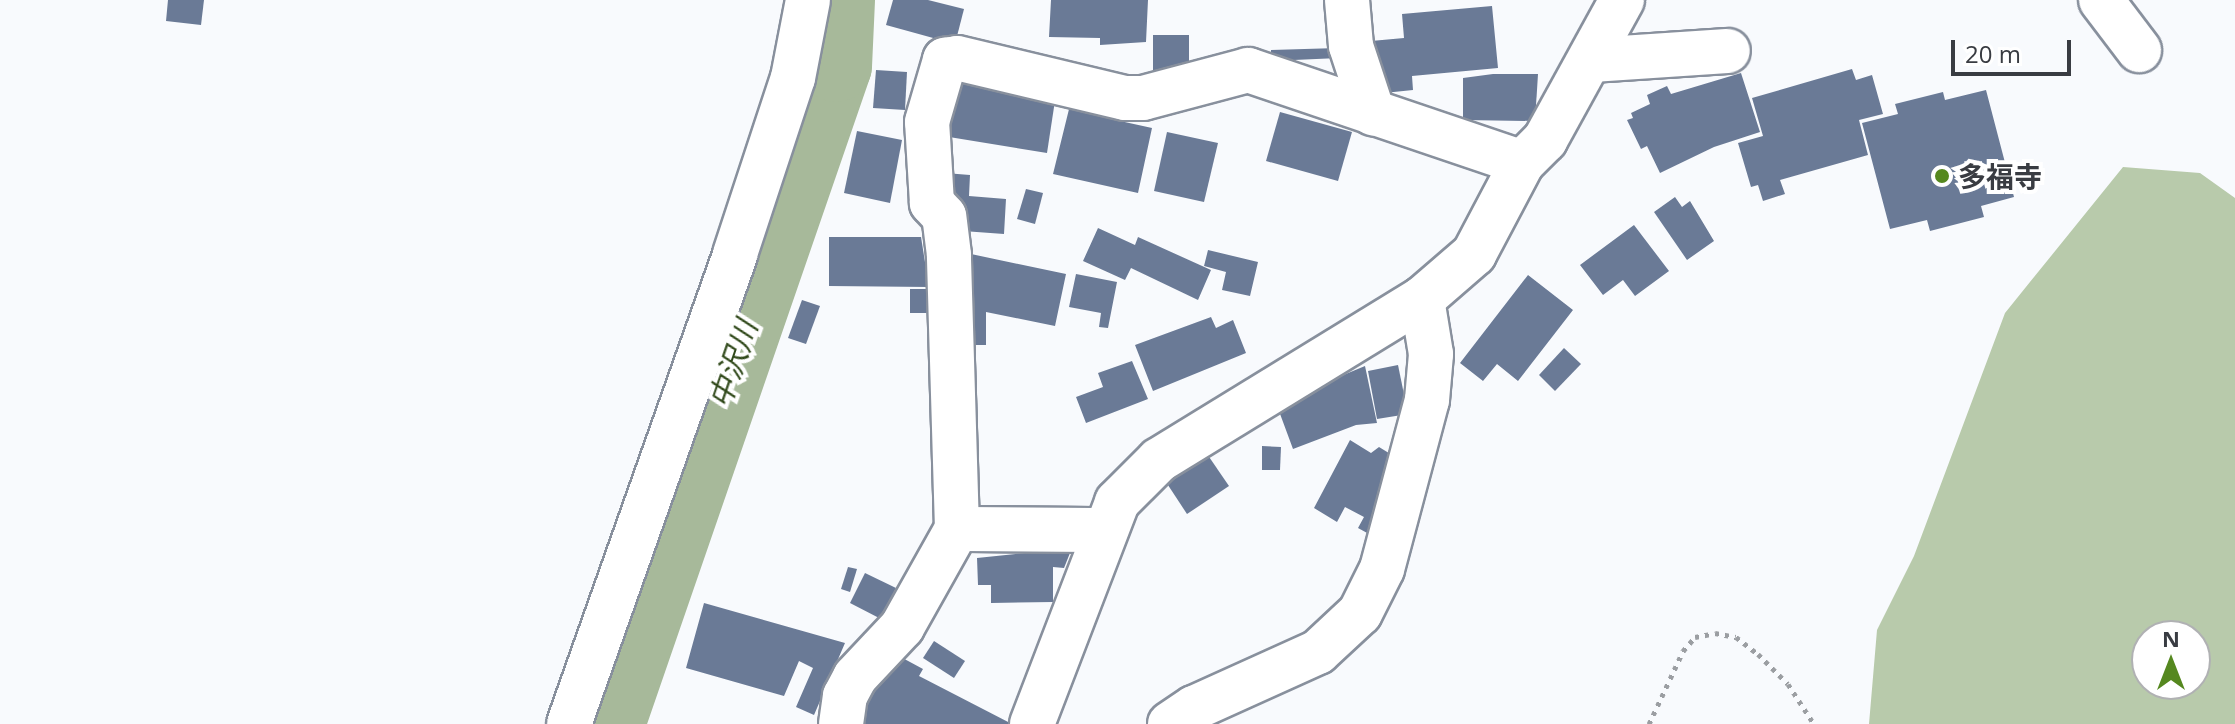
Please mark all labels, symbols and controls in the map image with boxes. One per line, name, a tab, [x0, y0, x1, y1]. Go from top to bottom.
scale bar	[1955, 24, 2075, 74]
text: 20 m	[1965, 37, 2021, 70]
place label: 多福寺	[1958, 159, 2042, 193]
marker: 多福寺	[1933, 167, 1951, 185]
water label: 中沢川	[701, 316, 765, 412]
north arrow	[2131, 620, 2211, 700]
text: N	[2162, 623, 2180, 653]

